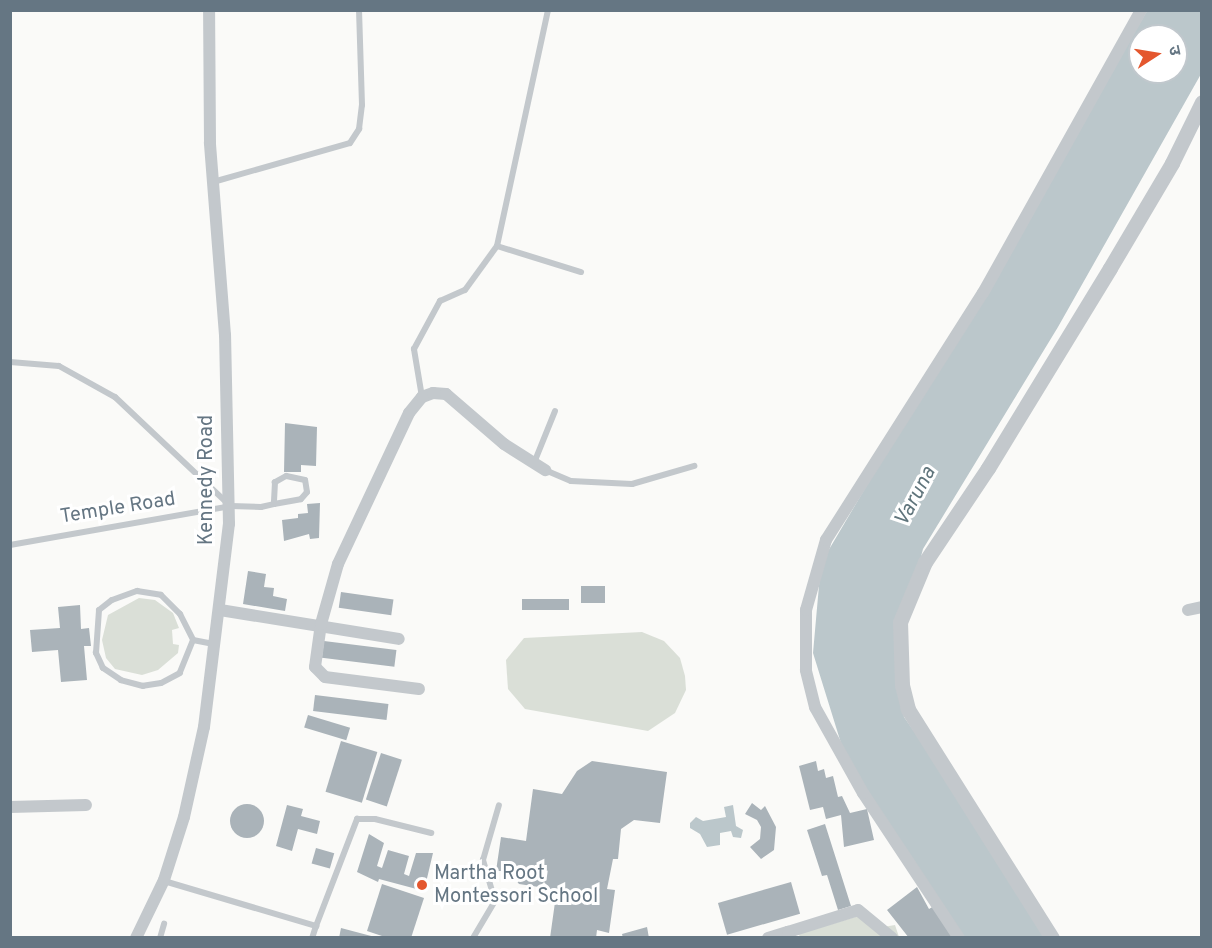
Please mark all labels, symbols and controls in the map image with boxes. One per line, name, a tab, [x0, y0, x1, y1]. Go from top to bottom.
north arrow	[1128, 24, 1188, 84]
text: उ	[1163, 44, 1184, 57]
street label: Kennedy Road	[195, 415, 219, 545]
water label: Varuna	[890, 463, 942, 531]
street label: Temple Road	[59, 488, 177, 530]
place label: Martha Root Montessori School	[434, 862, 598, 909]
marker: Martha Root Montessori School	[415, 878, 429, 892]

